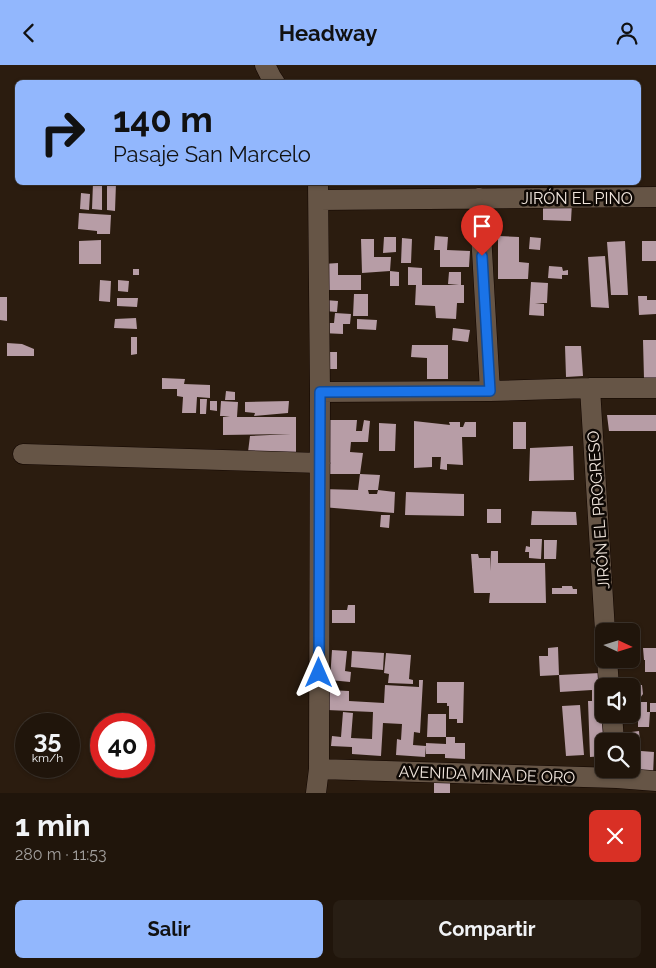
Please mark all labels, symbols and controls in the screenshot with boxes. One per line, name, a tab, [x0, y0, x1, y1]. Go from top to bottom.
icon: back	[15, 19, 43, 47]
icon: person	[613, 19, 641, 47]
text: Headway	[279, 20, 377, 46]
text: 140 m	[113, 99, 213, 140]
icon: right	[30, 100, 95, 165]
text: Pasaje San Marcelo	[113, 141, 311, 167]
street label: JIRÓN EL PINO	[521, 188, 633, 208]
pin	[461, 205, 503, 256]
icon: arrive	[468, 212, 496, 240]
street label: JIRÓN EL PROGRESO	[582, 430, 614, 590]
north arrow	[595, 623, 640, 667]
map controls	[595, 623, 640, 778]
position arrow	[292, 646, 344, 698]
button: sound	[595, 678, 640, 723]
speed limit sign: 40	[90, 713, 155, 778]
text: 35	[34, 724, 61, 754]
button: search	[595, 733, 640, 778]
text: km/h	[32, 751, 63, 765]
street label: AVENIDA MINA DE ORO	[398, 762, 576, 787]
text: 1 min	[15, 808, 91, 843]
button: close	[589, 810, 641, 862]
text: 280 m · 11:53	[15, 845, 107, 864]
button: Salir	[15, 900, 323, 958]
button: Compartir	[333, 900, 641, 958]

